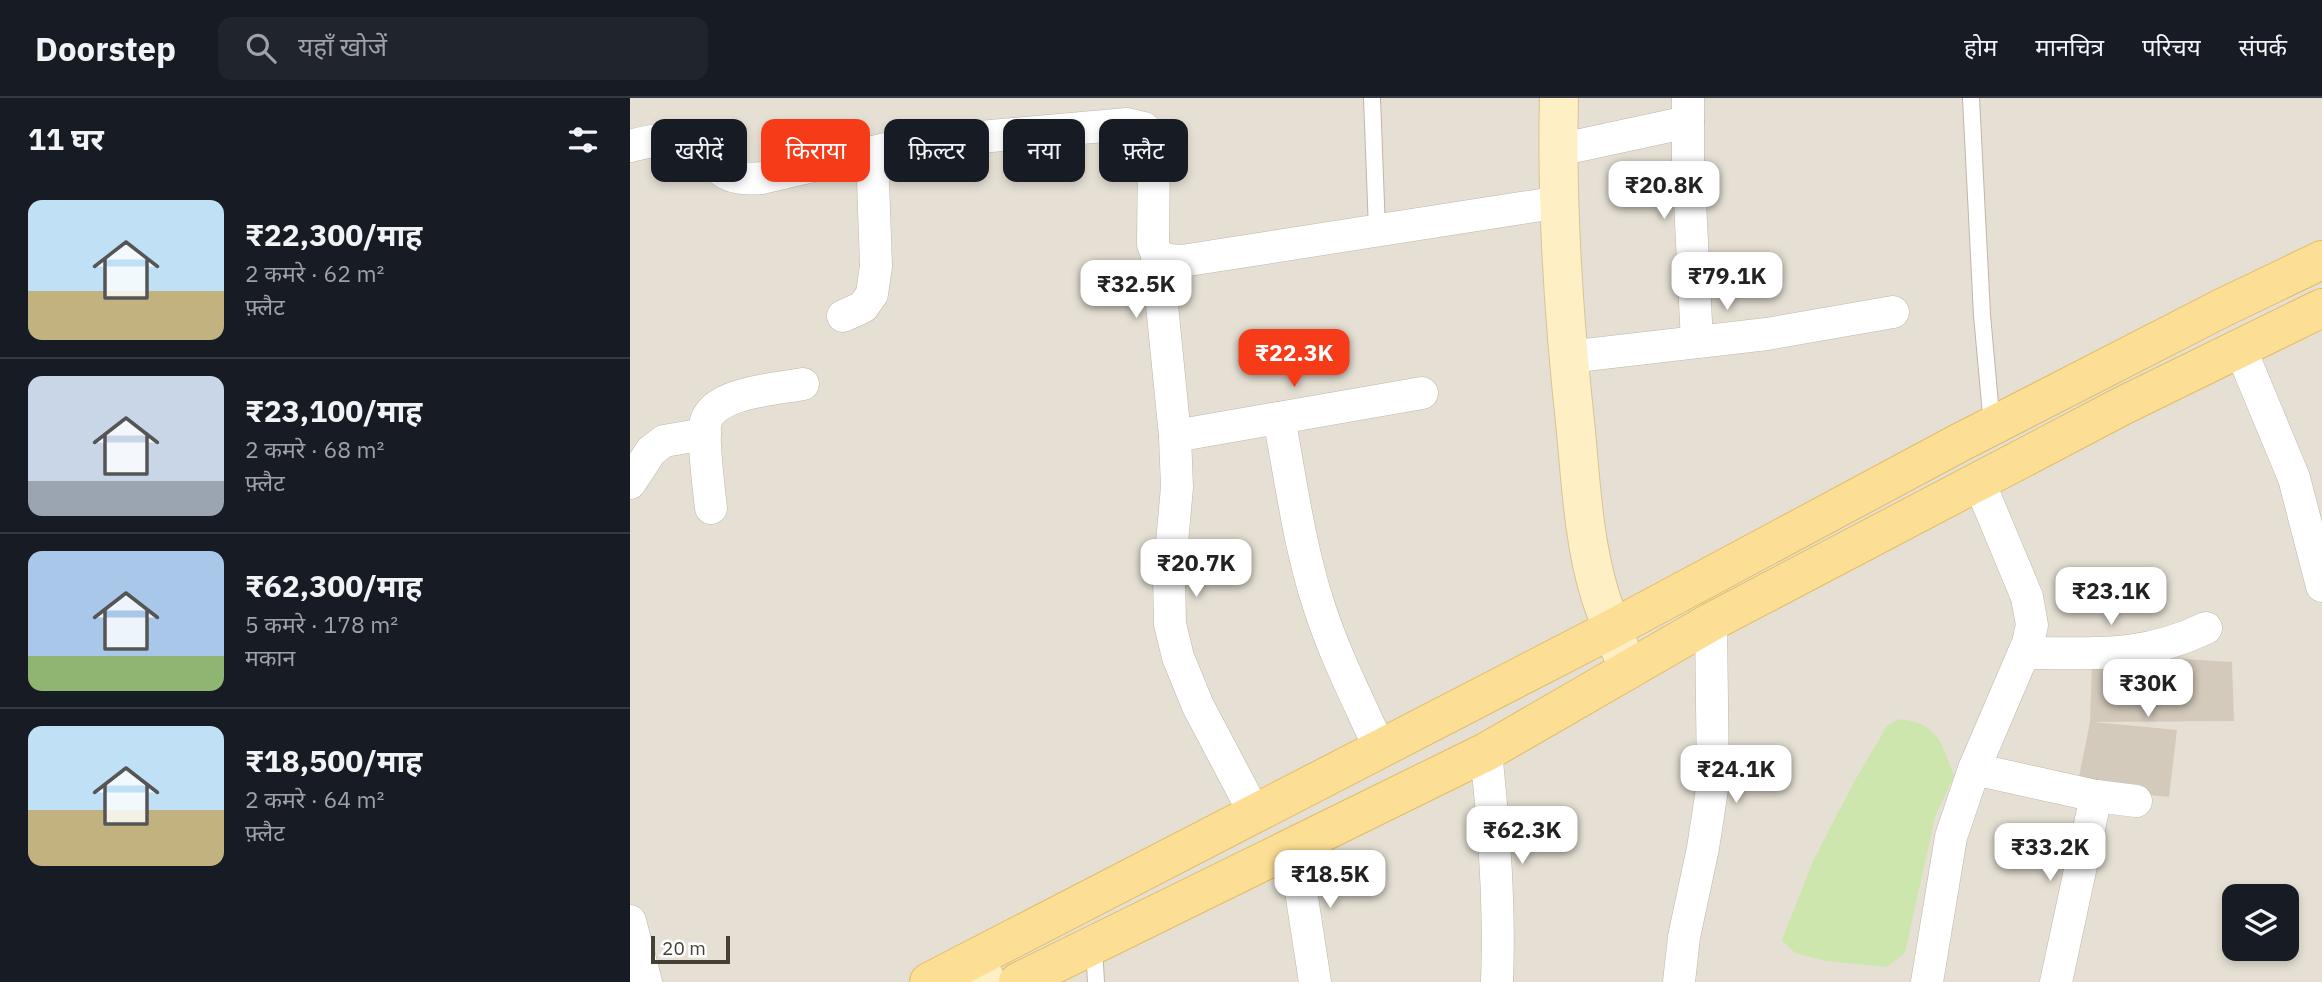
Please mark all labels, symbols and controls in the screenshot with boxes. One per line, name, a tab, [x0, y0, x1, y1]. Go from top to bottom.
search box	[218, 17, 708, 80]
text: Doorstep	[35, 27, 176, 70]
icon: search	[242, 29, 280, 67]
text: यहाँ खोजें	[298, 29, 387, 63]
text: होम	[1964, 31, 1997, 63]
text: मानचित्र	[2035, 31, 2104, 63]
text: परिचय	[2142, 31, 2201, 63]
text: संपर्क	[2239, 31, 2287, 63]
text: 11 घर	[28, 119, 104, 158]
chip: खरीदें	[651, 119, 747, 182]
chip: किराया	[761, 119, 870, 182]
chip: फ़िल्टर	[884, 119, 989, 182]
chip: नया	[1003, 119, 1085, 182]
chip: फ़्लैट	[1099, 119, 1188, 182]
icon: filters	[564, 121, 602, 159]
pin: ₹20.8K	[1607, 162, 1721, 221]
text: ₹20.8K	[1624, 169, 1704, 199]
text: ₹22,300/माह	[245, 215, 422, 254]
icon: home	[84, 228, 168, 312]
pin: ₹79.1K	[1670, 252, 1784, 312]
text: 2 कमरे · 62 m²	[245, 258, 384, 288]
pin: ₹32.5K	[1079, 260, 1193, 320]
text: ₹79.1K	[1687, 260, 1767, 290]
text: ₹32.5K	[1096, 268, 1176, 298]
text: फ़्लैट	[245, 291, 285, 321]
pin: ₹22.3K	[1237, 330, 1351, 389]
text: ₹22.3K	[1254, 337, 1334, 367]
text: ₹23,100/माह	[245, 391, 422, 430]
icon: home	[84, 404, 168, 488]
text: 2 कमरे · 68 m²	[245, 434, 384, 464]
text: फ़्लैट	[245, 467, 285, 497]
pin: ₹20.7K	[1139, 540, 1253, 599]
text: ₹20.7K	[1156, 547, 1236, 577]
text: ₹62,300/माह	[245, 566, 422, 605]
pin: ₹23.1K	[2054, 568, 2168, 627]
text: ₹23.1K	[2071, 575, 2151, 605]
icon: home	[84, 579, 168, 663]
text: 5 कमरे · 178 m²	[245, 609, 398, 639]
text: मकान	[245, 642, 295, 672]
pin: ₹30K	[2107, 660, 2189, 719]
text: ₹30K	[2119, 667, 2177, 697]
text: ₹18,500/माह	[245, 741, 422, 780]
pin: ₹24.1K	[1679, 746, 1793, 805]
text: ₹24.1K	[1696, 753, 1776, 783]
icon: home	[84, 754, 168, 838]
text: 2 कमरे · 64 m²	[245, 784, 384, 814]
pin: ₹62.3K	[1465, 806, 1579, 866]
text: ₹62.3K	[1482, 814, 1562, 844]
text: फ़्लैट	[245, 817, 285, 847]
pin: ₹33.2K	[1993, 824, 2107, 883]
text: ₹33.2K	[2010, 831, 2090, 861]
pin: ₹18.5K	[1273, 850, 1387, 910]
text: ₹18.5K	[1290, 858, 1370, 888]
map controls	[2222, 884, 2299, 961]
button: layers	[2222, 884, 2299, 961]
scale bar	[651, 933, 730, 965]
text: 20 m	[662, 936, 706, 960]

